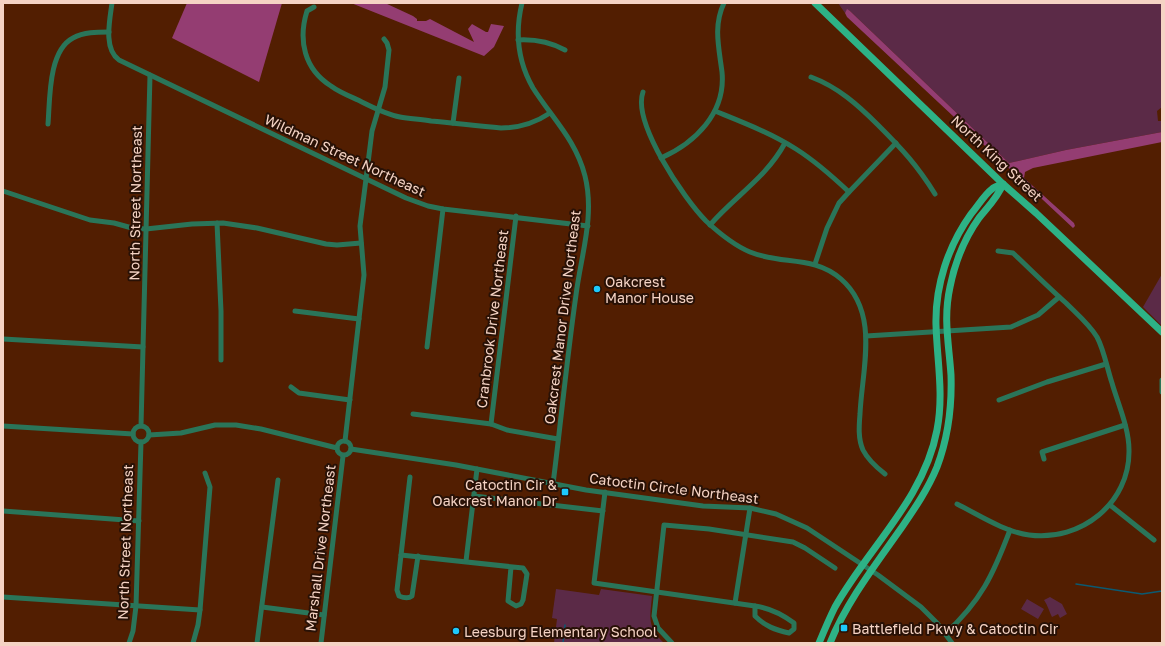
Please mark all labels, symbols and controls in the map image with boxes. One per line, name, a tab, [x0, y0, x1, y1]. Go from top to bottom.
street label: Wildman Street Northeast	[262, 110, 428, 200]
street label: North King Street	[948, 112, 1046, 204]
street label: North Street Northeast	[125, 125, 145, 281]
street label: Oakcrest Manor Drive Northeast	[540, 209, 584, 425]
street label: Cranbrook Drive Northeast	[473, 229, 511, 409]
place label: Oakcrest Manor House	[605, 273, 694, 306]
marker: Oakcrest Manor House	[592, 284, 602, 294]
street label: North Street Northeast	[114, 464, 136, 620]
street label: Marshall Drive Northeast	[301, 464, 339, 632]
street label: Catoctin Circle Northeast	[588, 469, 760, 507]
place label: Catoctin Cir & Oakcrest Manor Dr	[432, 476, 558, 509]
marker: Catoctin Cir & Oakcrest Manor Dr	[560, 487, 570, 497]
place label: Battlefield Pkwy & Catoctin Cir	[852, 620, 1059, 637]
place label: Leesburg Elementary School	[464, 623, 657, 640]
marker: Battlefield Pkwy & Catoctin Cir	[839, 623, 849, 633]
marker: Leesburg Elementary School	[451, 626, 461, 636]

